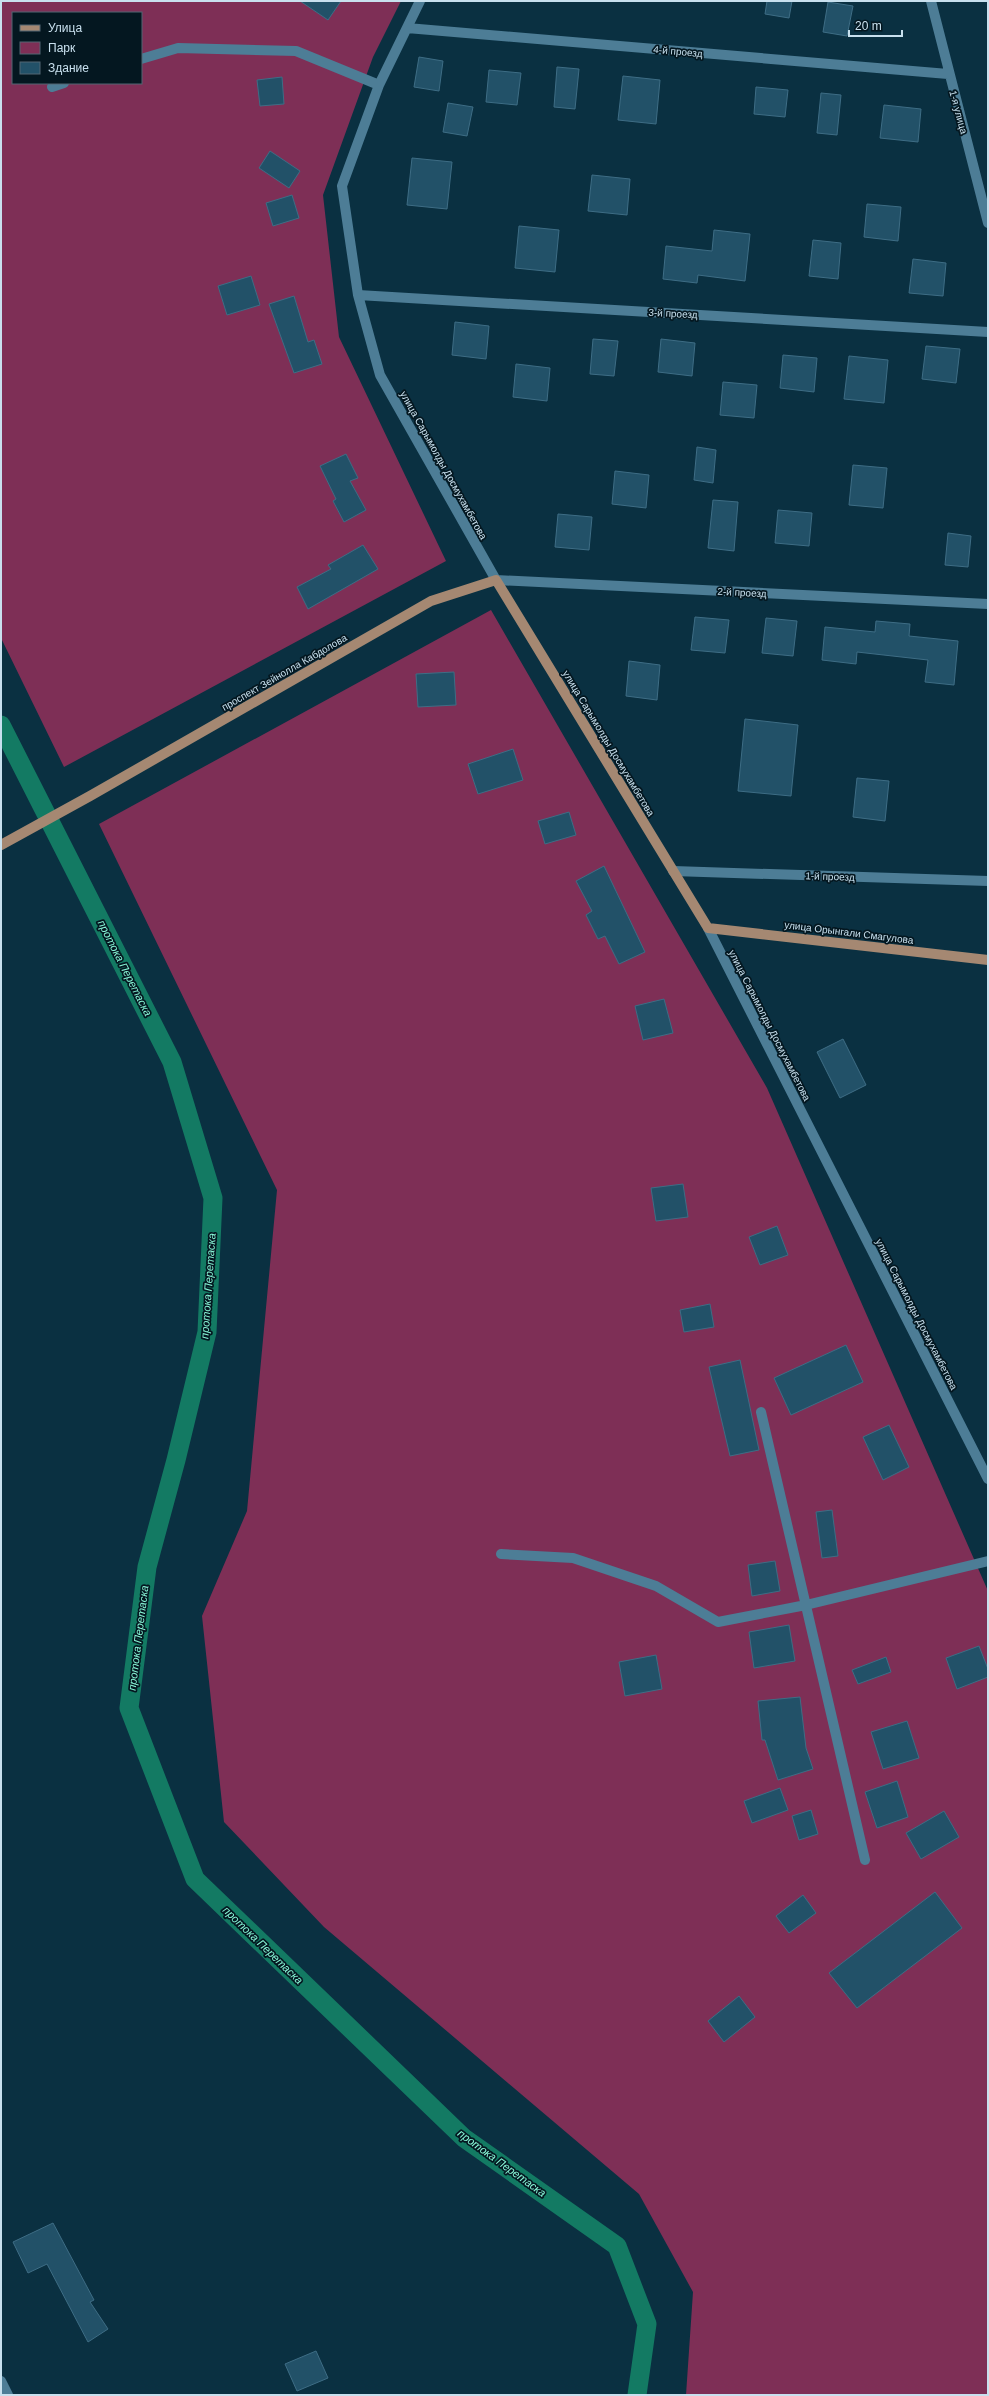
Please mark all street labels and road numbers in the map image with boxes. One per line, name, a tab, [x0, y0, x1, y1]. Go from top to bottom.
street label: 4-й проезд	[653, 44, 703, 59]
street label: 1-я улица	[947, 89, 970, 136]
street label: 3-й проезд	[648, 307, 698, 320]
street label: улица Сарымолды Досмухамбетова	[398, 389, 489, 542]
street label: 2-й проезд	[717, 586, 767, 599]
street label: проспект Зейнолла Кабдолова	[220, 632, 349, 713]
street label: улица Сарымолды Досмухамбетова	[561, 668, 657, 818]
street label: 1-й проезд	[805, 870, 855, 883]
street label: улица Орынгали Смагулова	[784, 919, 914, 946]
street label: улица Сарымолды Досмухамбетова	[727, 948, 813, 1103]
street label: улица Сарымолды Досмухамбетова	[874, 1237, 960, 1392]

